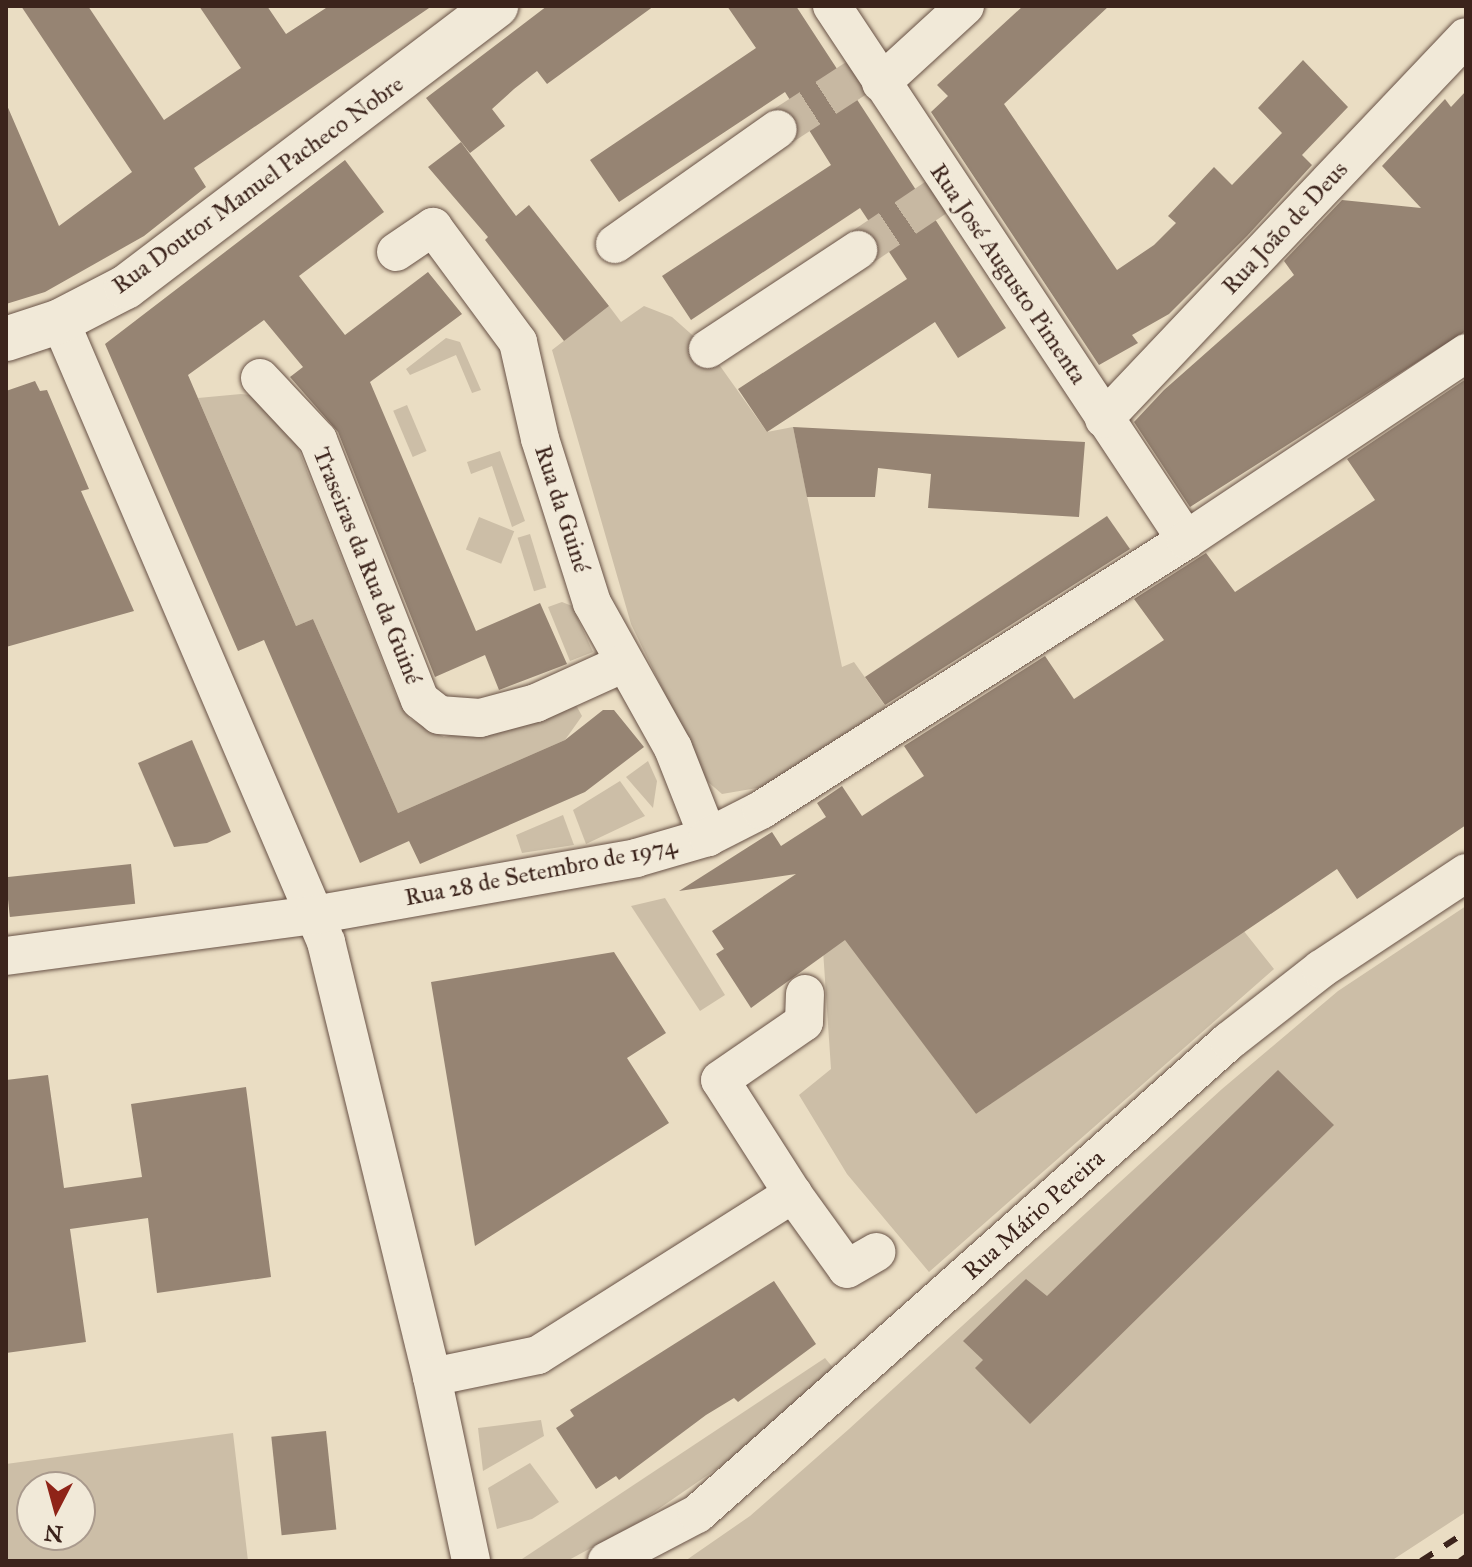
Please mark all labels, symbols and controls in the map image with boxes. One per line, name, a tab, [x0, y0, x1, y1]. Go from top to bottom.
street label: Rua Doutor Manuel Pacheco Nobre	[107, 70, 409, 300]
street label: Rua João de Deus	[1216, 155, 1354, 301]
street label: Rua José Augusto Pimenta	[923, 158, 1093, 390]
street label: Rua da Guiné	[528, 442, 596, 576]
street label: Traseiras da Rua da Guiné	[306, 443, 428, 689]
street label: Rua 28 de Setembro de 1974	[402, 831, 680, 913]
street label: Rua Mário Pereira	[957, 1144, 1111, 1286]
north arrow	[16, 1471, 96, 1551]
text: N	[43, 1519, 64, 1548]

